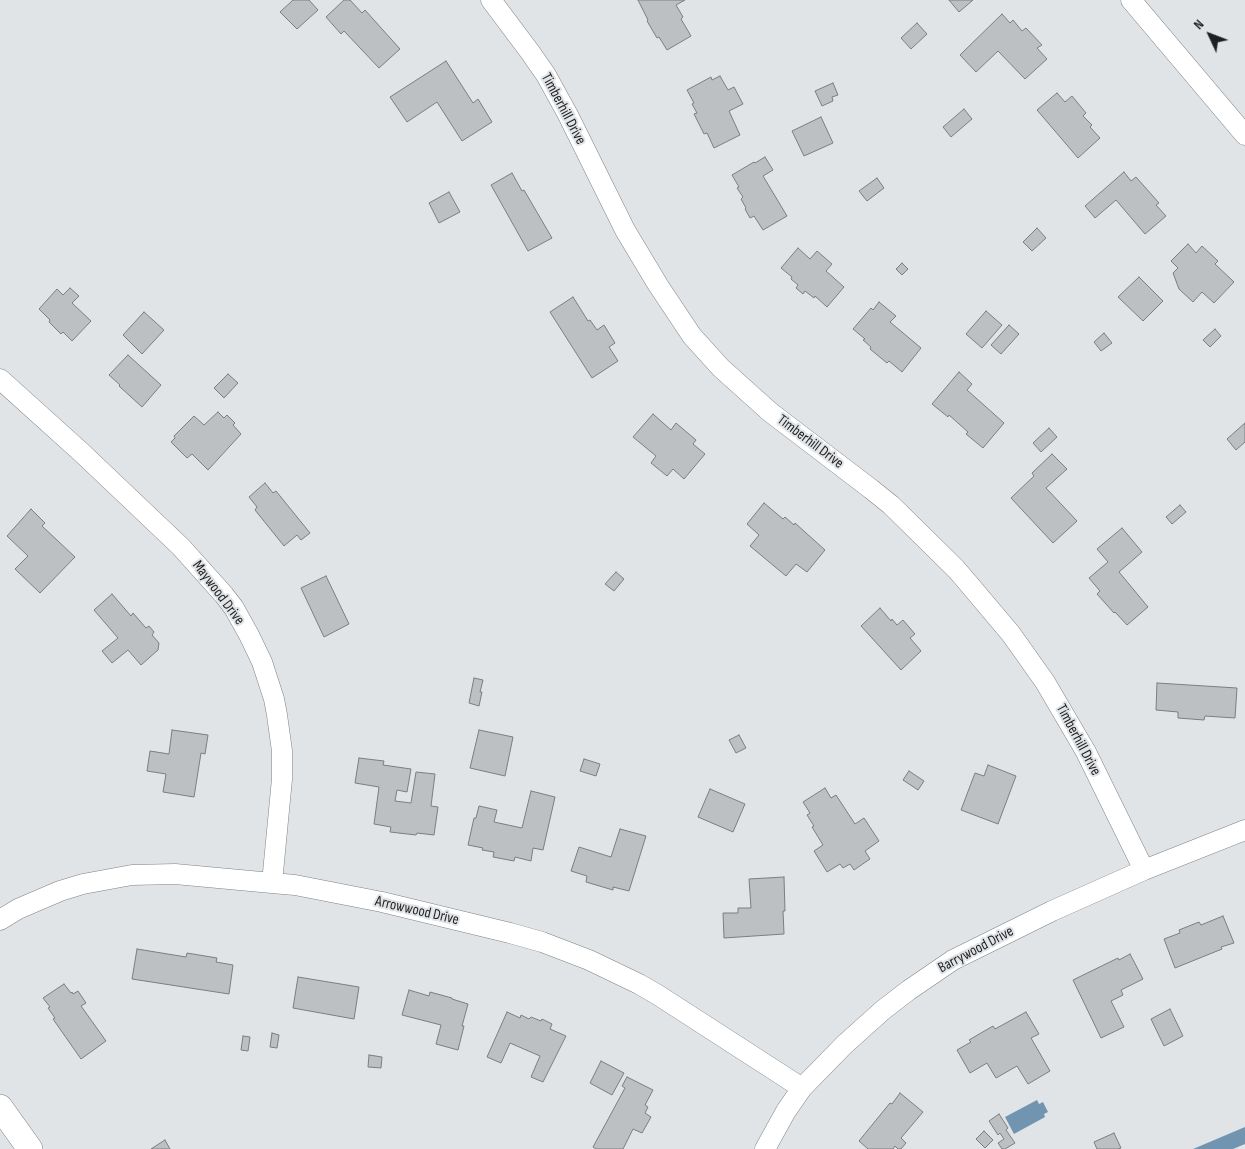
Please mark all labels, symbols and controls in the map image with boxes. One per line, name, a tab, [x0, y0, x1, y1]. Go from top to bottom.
north arrow	[1185, 10, 1235, 60]
text: N	[1190, 16, 1207, 33]
street label: Timberhill Drive	[537, 70, 589, 148]
street label: Timberhill Drive	[773, 411, 847, 473]
street label: Maywood Drive	[188, 557, 248, 629]
street label: Timberhill Drive	[1052, 701, 1104, 779]
street label: Arrowwood Drive	[373, 893, 461, 929]
street label: Barrywood Drive	[935, 923, 1017, 977]

